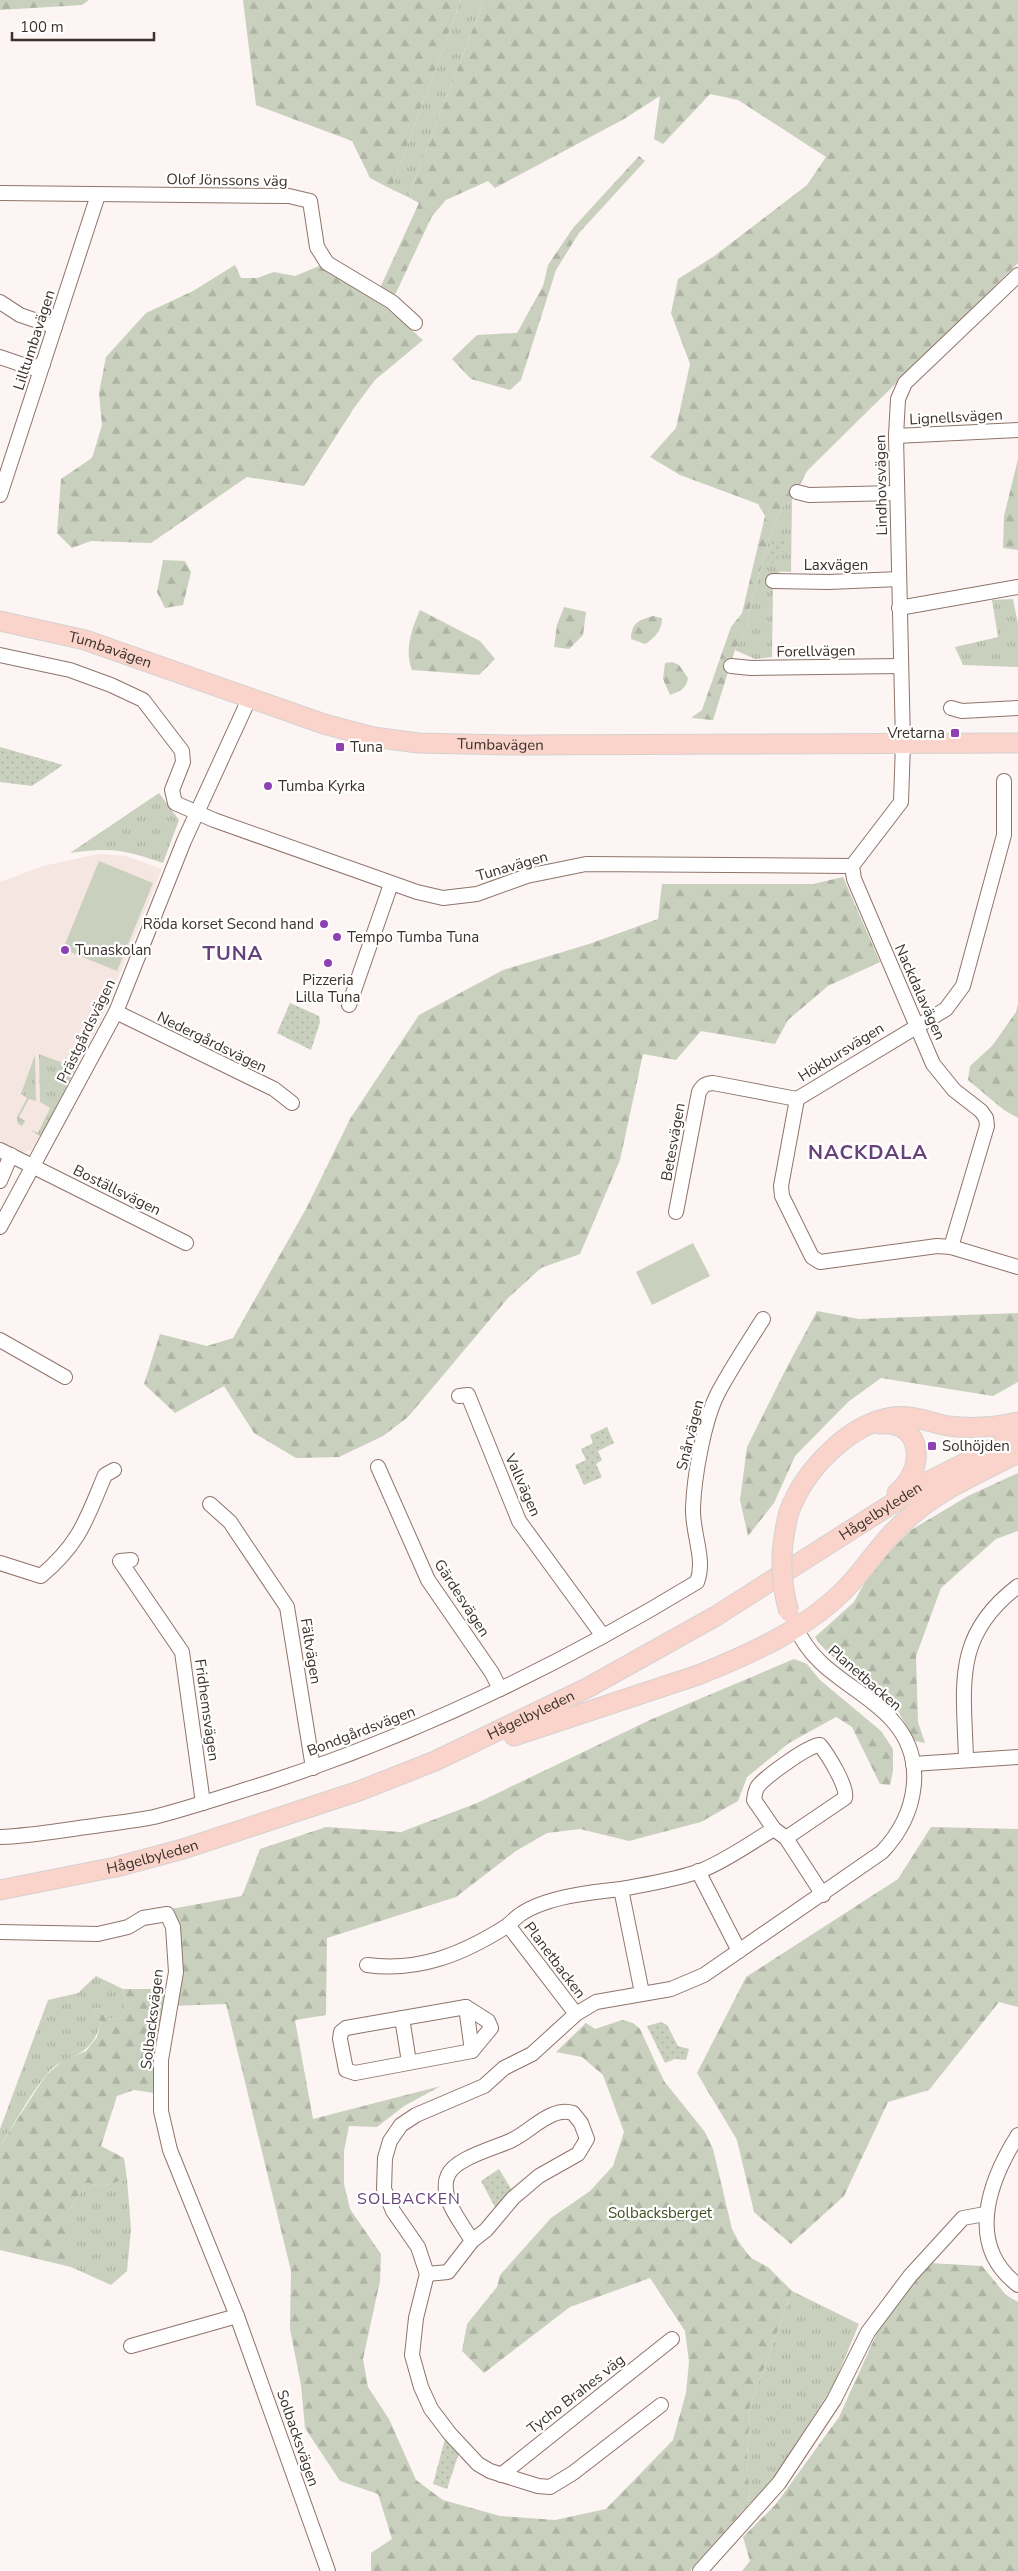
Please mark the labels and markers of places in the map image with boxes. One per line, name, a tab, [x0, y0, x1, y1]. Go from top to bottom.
place label: Vretarna	[886, 723, 945, 743]
marker: Vretarna	[949, 727, 961, 739]
place label: Tuna	[350, 737, 383, 757]
marker: Tuna	[334, 741, 346, 753]
place label: Tumba Kyrka	[278, 776, 365, 796]
marker: Tumba Kyrka	[262, 780, 274, 792]
place label: Röda korset Second hand	[143, 914, 314, 934]
marker: Röda korset Second hand	[318, 918, 330, 930]
place label: Tempo Tumba Tuna	[347, 927, 479, 947]
marker: Tempo Tumba Tuna	[331, 931, 343, 943]
place label: Tunaskolan	[75, 940, 152, 960]
marker: Tunaskolan	[59, 944, 71, 956]
marker: Pizzeria Lilla Tuna	[322, 957, 334, 969]
place label: Pizzeria Lilla Tuna	[295, 970, 361, 1007]
place label: Solhöjden	[942, 1436, 1010, 1456]
marker: Solhöjden	[926, 1440, 938, 1452]

